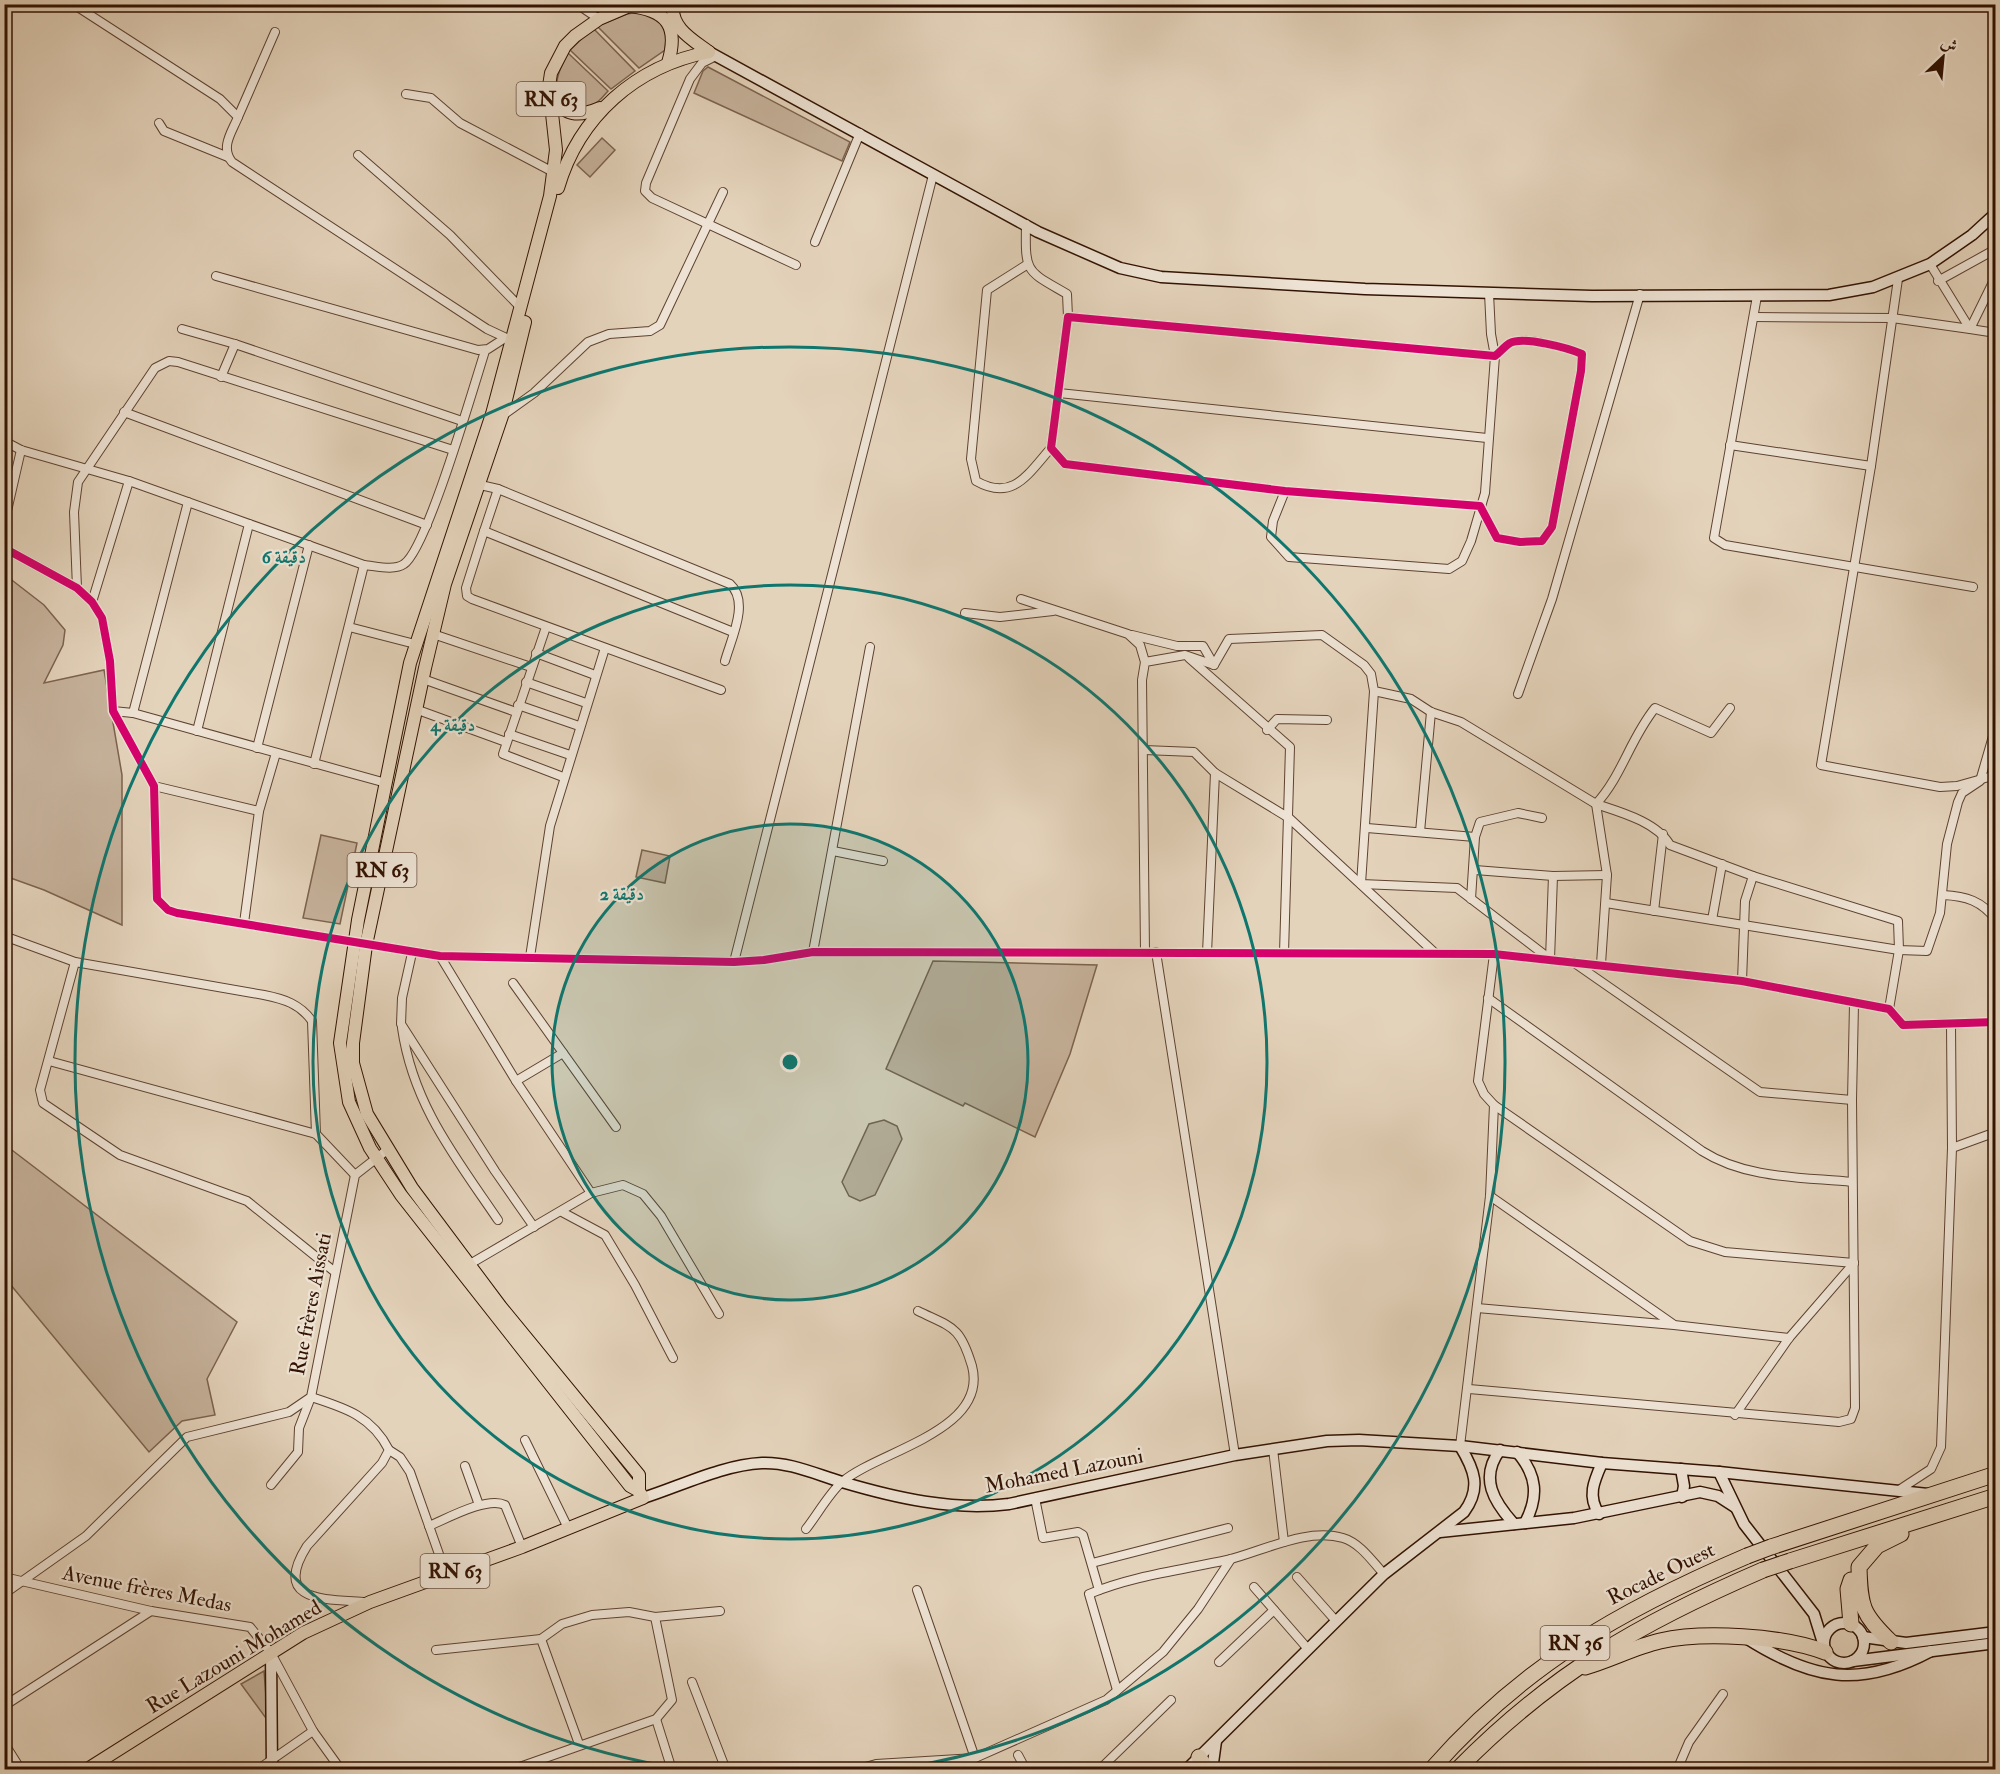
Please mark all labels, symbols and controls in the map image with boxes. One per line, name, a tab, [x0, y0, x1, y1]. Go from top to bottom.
north arrow	[1913, 27, 1973, 87]
text: ش	[1938, 32, 1961, 57]
road number: RN 63	[516, 82, 586, 116]
text: 6 دقيقة	[262, 546, 306, 569]
text: 4 دقيقة	[430, 714, 475, 737]
road number: RN 63	[348, 853, 416, 887]
text: 2 دقيقة	[600, 883, 644, 906]
centre of rings	[780, 1052, 800, 1072]
street label: Rue frères Aissati	[284, 1230, 338, 1378]
street label: Mohamed Lazouni	[983, 1442, 1146, 1500]
street label: Rocade Ouest	[1603, 1536, 1719, 1612]
road number: RN 63	[420, 1554, 490, 1588]
street label: Avenue frères Medas	[59, 1559, 234, 1619]
street label: Rue Lazouni Mohamed	[141, 1594, 327, 1720]
road number: RN 36	[1540, 1626, 1610, 1660]

